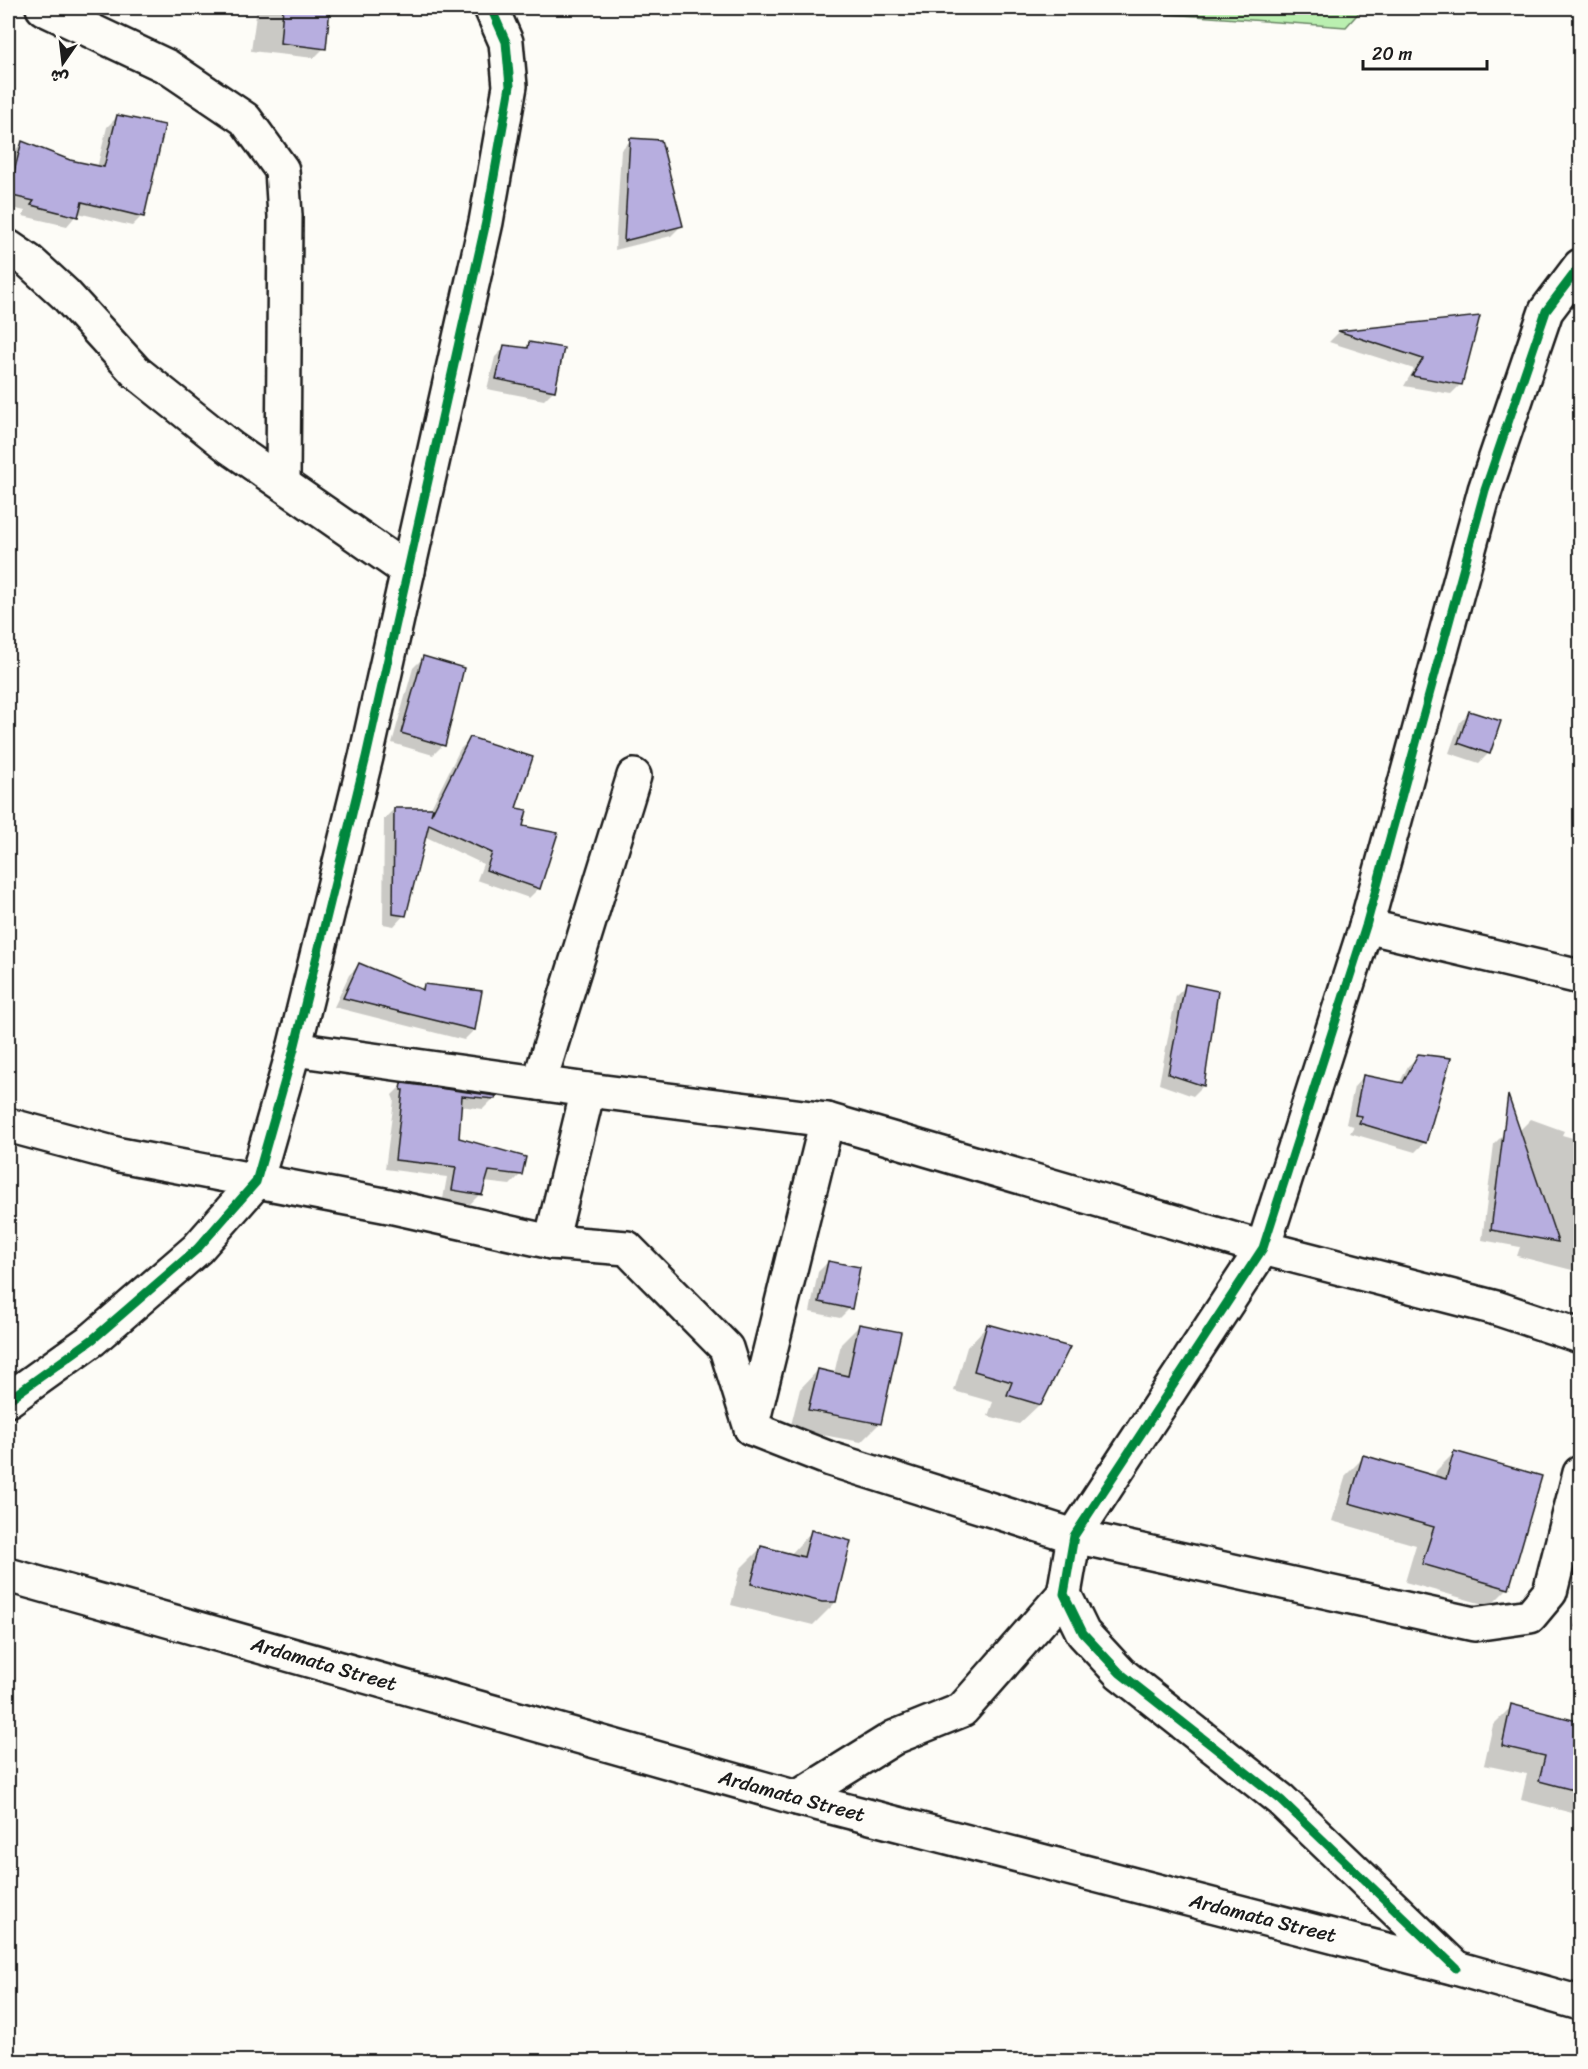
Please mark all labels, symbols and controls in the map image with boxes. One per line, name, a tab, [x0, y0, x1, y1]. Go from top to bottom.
north arrow	[33, 33, 93, 93]
scale bar	[1363, 33, 1488, 71]
text: 20 m	[1372, 38, 1412, 70]
text: ش	[47, 61, 72, 93]
street label: Ardamata Street	[246, 1626, 401, 1702]
street label: Ardamata Street	[714, 1759, 869, 1832]
street label: Ardamata Street	[1185, 1883, 1340, 1953]

